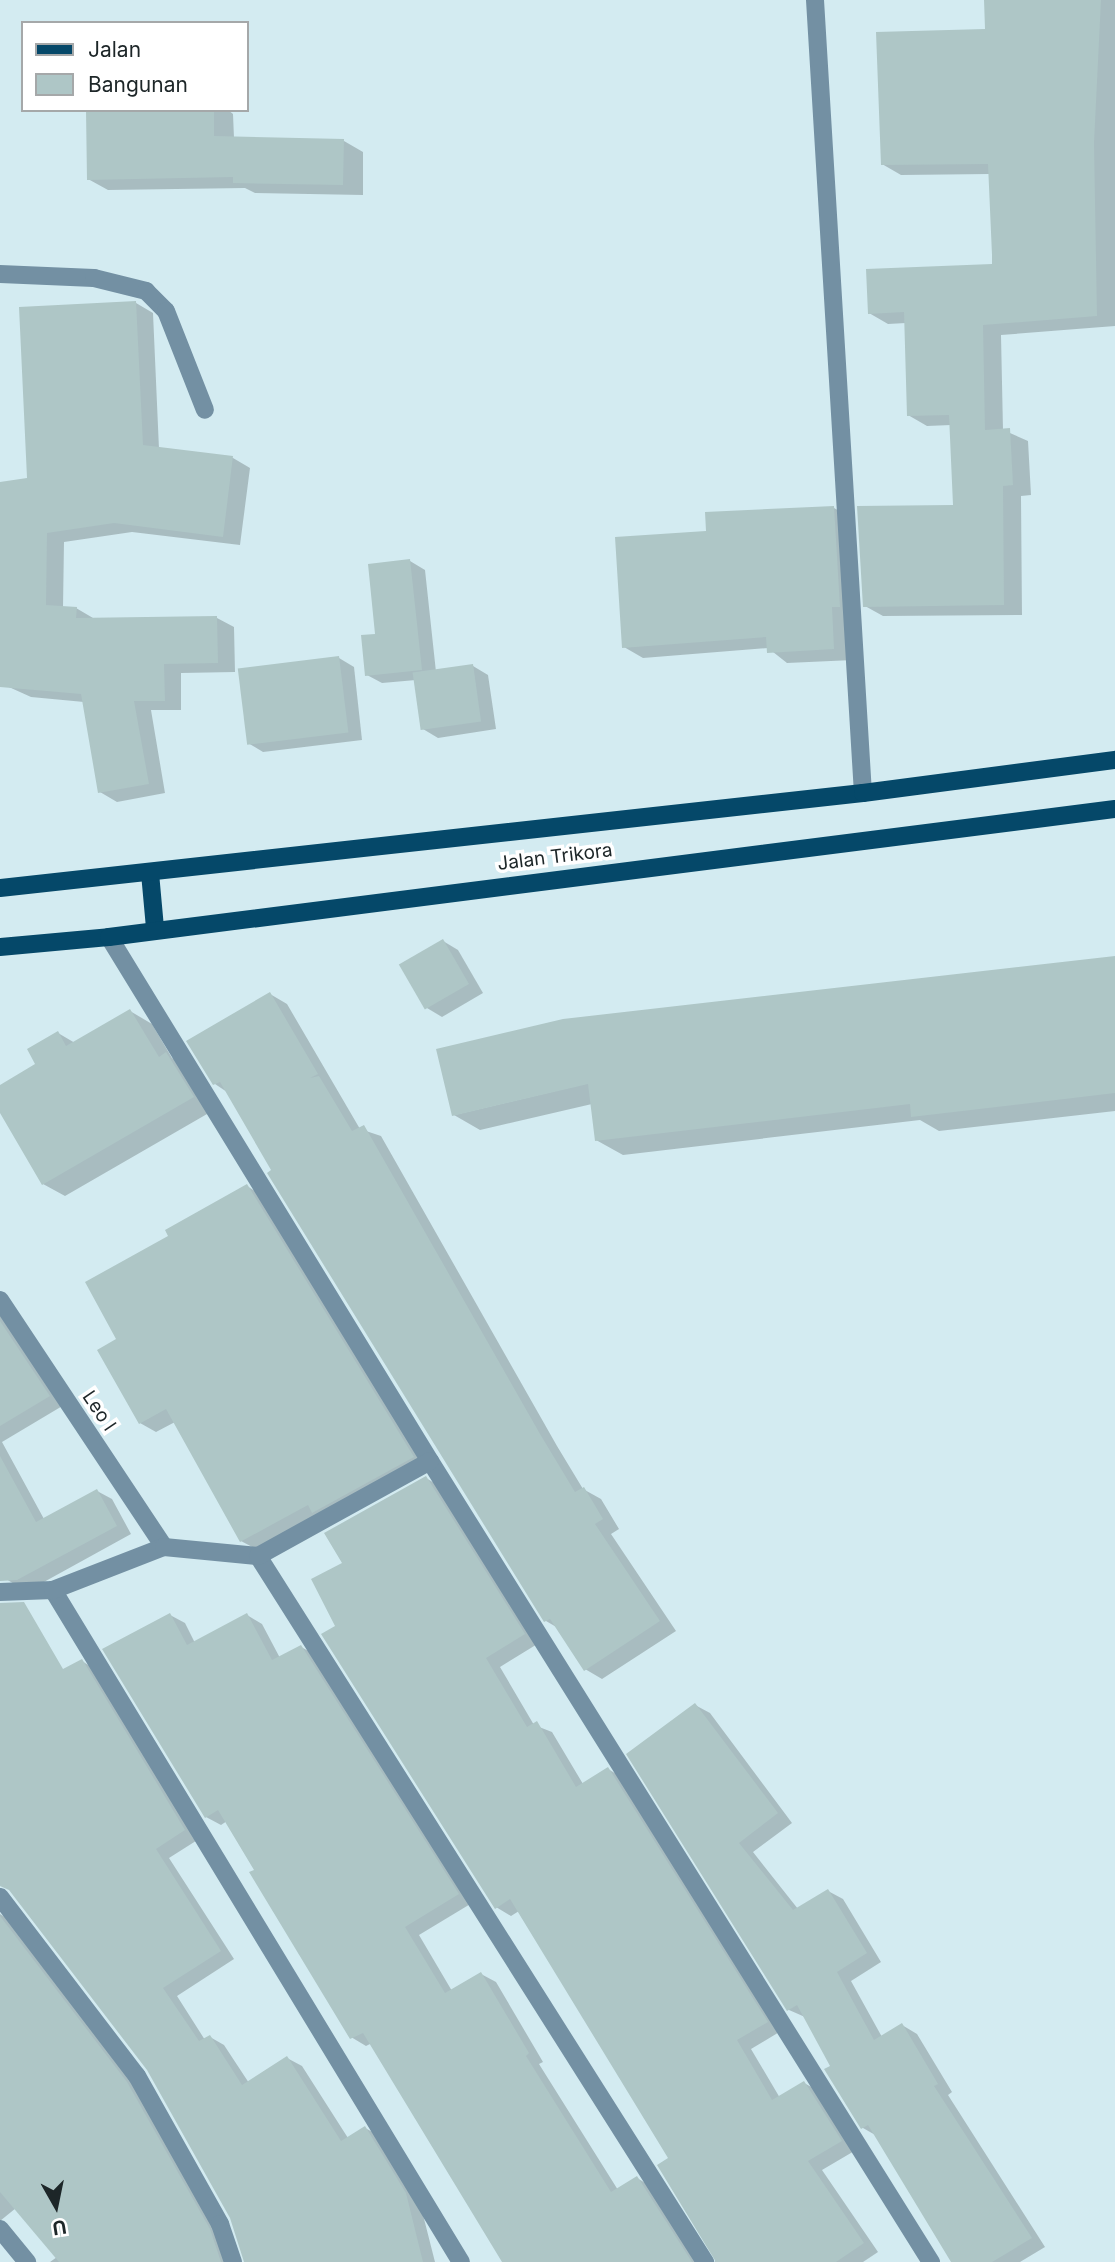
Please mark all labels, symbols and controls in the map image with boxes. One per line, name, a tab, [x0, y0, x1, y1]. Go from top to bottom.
legend	[21, 21, 248, 112]
text: Jalan	[88, 37, 141, 62]
text: Bangunan	[88, 72, 188, 97]
street label: Jalan Trikora	[496, 839, 614, 875]
street label: Leo I	[77, 1387, 121, 1435]
north arrow	[21, 2171, 91, 2241]
text: U	[51, 2215, 68, 2240]

